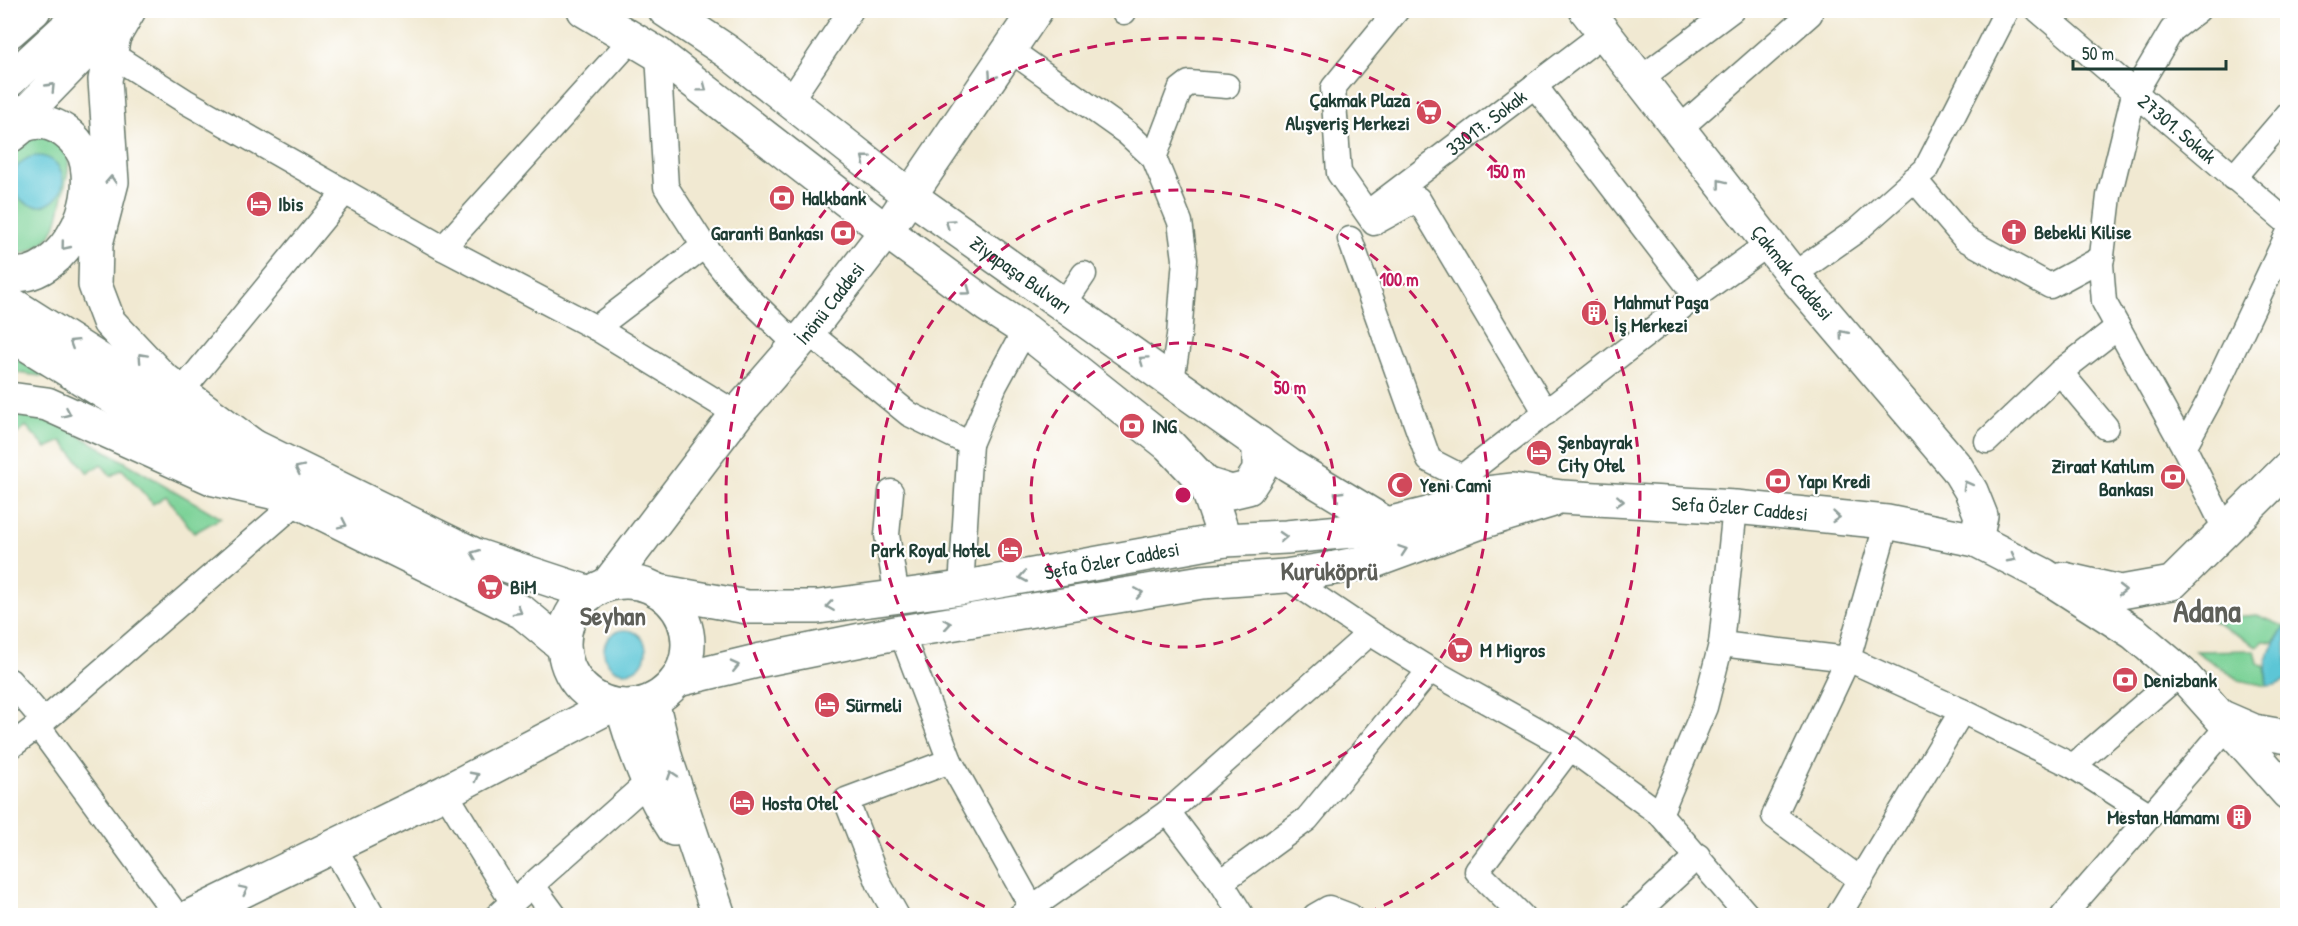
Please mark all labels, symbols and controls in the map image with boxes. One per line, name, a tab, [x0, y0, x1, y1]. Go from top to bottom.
scale bar	[2073, 33, 2226, 71]
text: 50 m	[2082, 41, 2114, 66]
one-way arrow	[988, 70, 999, 81]
one-way arrow	[696, 81, 707, 92]
one-way arrow	[44, 83, 55, 94]
street label: 33017. Sokak	[1440, 83, 1532, 162]
place label: Çakmak Plaza Alışveriş Merkezi	[1285, 86, 1410, 136]
street label: 27301. Sokak	[2133, 87, 2223, 169]
supermarket icon: Çakmak Plaza Alışveriş Merkezi	[1414, 97, 1444, 127]
one-way arrow	[861, 155, 872, 166]
text: 150 m	[1487, 159, 1525, 184]
one-way arrow	[104, 175, 117, 184]
one-way arrow	[1717, 178, 1728, 189]
bank icon: Halkbank	[767, 183, 797, 213]
place label: Halkbank	[802, 184, 867, 211]
hotel icon: Ibis	[244, 189, 274, 219]
place label: Ibis	[278, 190, 303, 217]
church icon: Bebekli Kilise	[1999, 217, 2029, 247]
bank icon: Garanti Bankası	[828, 218, 858, 248]
place label: Bebekli Kilise	[2034, 218, 2131, 245]
place label: Garanti Bankası	[711, 219, 824, 246]
one-way arrow	[945, 219, 956, 230]
street label: Çakmak Caddesi	[1746, 219, 1840, 326]
street label: Ziyapaşa Bulvarı	[965, 229, 1078, 320]
one-way arrow	[61, 239, 72, 250]
street label: İnönü Caddesi	[789, 256, 870, 350]
text: 100 m	[1379, 267, 1419, 292]
one-way arrow	[960, 283, 971, 294]
place label: Mahmut Paşa İş Merkezi	[1614, 288, 1708, 338]
building icon: Mahmut Paşa İş Merkezi	[1579, 298, 1609, 328]
one-way arrow	[1840, 330, 1851, 341]
one-way arrow	[69, 338, 79, 350]
one-way arrow	[139, 354, 150, 365]
one-way arrow	[1139, 356, 1150, 367]
text: 50 m	[1274, 375, 1306, 400]
one-way arrow	[60, 406, 71, 418]
bank icon: ING	[1117, 411, 1147, 441]
place label: ING	[1152, 412, 1177, 439]
place label: Şenbayrak City Otel	[1558, 428, 1633, 479]
hotel icon: Şenbayrak City Otel	[1524, 438, 1554, 468]
place label: Ziraat Katılım Bankası	[2051, 452, 2154, 502]
bank icon: Ziraat Katılım Bankası	[2158, 462, 2188, 492]
one-way arrow	[295, 465, 306, 477]
bank icon: Yapı Kredi	[1763, 466, 1793, 496]
place label: Yapı Kredi	[1798, 467, 1871, 495]
mosque icon: Yeni Cami	[1385, 470, 1415, 500]
place label: Yeni Cami	[1420, 471, 1492, 498]
one-way arrow	[1963, 481, 1974, 491]
centre of rings	[1173, 485, 1193, 505]
street label: Sefa Özler Caddesi	[1671, 489, 1809, 527]
one-way arrow	[1334, 490, 1344, 502]
one-way arrow	[1616, 494, 1625, 507]
one-way arrow	[1831, 510, 1840, 523]
one-way arrow	[336, 517, 347, 529]
one-way arrow	[1279, 531, 1288, 544]
hotel icon: Park Royal Hotel	[995, 535, 1025, 565]
street label: Sefa Özler Caddesi	[1042, 535, 1181, 586]
place label: Park Royal Hotel	[871, 536, 991, 564]
one-way arrow	[1397, 545, 1408, 558]
one-way arrow	[470, 549, 481, 561]
one-way arrow	[2005, 551, 2016, 562]
district label: Kuruköprü	[1280, 553, 1378, 589]
one-way arrow	[1018, 570, 1028, 583]
supermarket icon: BiM	[475, 572, 505, 602]
place label: BiM	[510, 573, 537, 600]
one-way arrow	[2118, 584, 2127, 596]
one-way arrow	[1135, 587, 1144, 599]
district label: Adana	[2173, 589, 2241, 632]
district label: Seyhan	[580, 598, 646, 634]
one-way arrow	[825, 599, 834, 611]
one-way arrow	[512, 603, 522, 615]
one-way arrow	[942, 619, 951, 631]
supermarket icon: M Migros	[1445, 635, 1475, 665]
place label: M Migros	[1480, 636, 1546, 664]
one-way arrow	[730, 661, 740, 674]
bank icon: Denizbank	[2110, 665, 2140, 695]
place label: Denizbank	[2144, 666, 2218, 693]
hotel icon: Sürmeli	[812, 690, 842, 720]
place label: Sürmeli	[846, 691, 902, 718]
one-way arrow	[666, 770, 679, 781]
one-way arrow	[469, 772, 479, 783]
hotel icon: Hosta Otel	[727, 788, 757, 818]
place label: Hosta Otel	[762, 789, 838, 816]
building icon: Mestan Hamamı	[2224, 802, 2254, 832]
place label: Mestan Hamamı	[2107, 803, 2220, 830]
one-way arrow	[237, 886, 248, 898]

